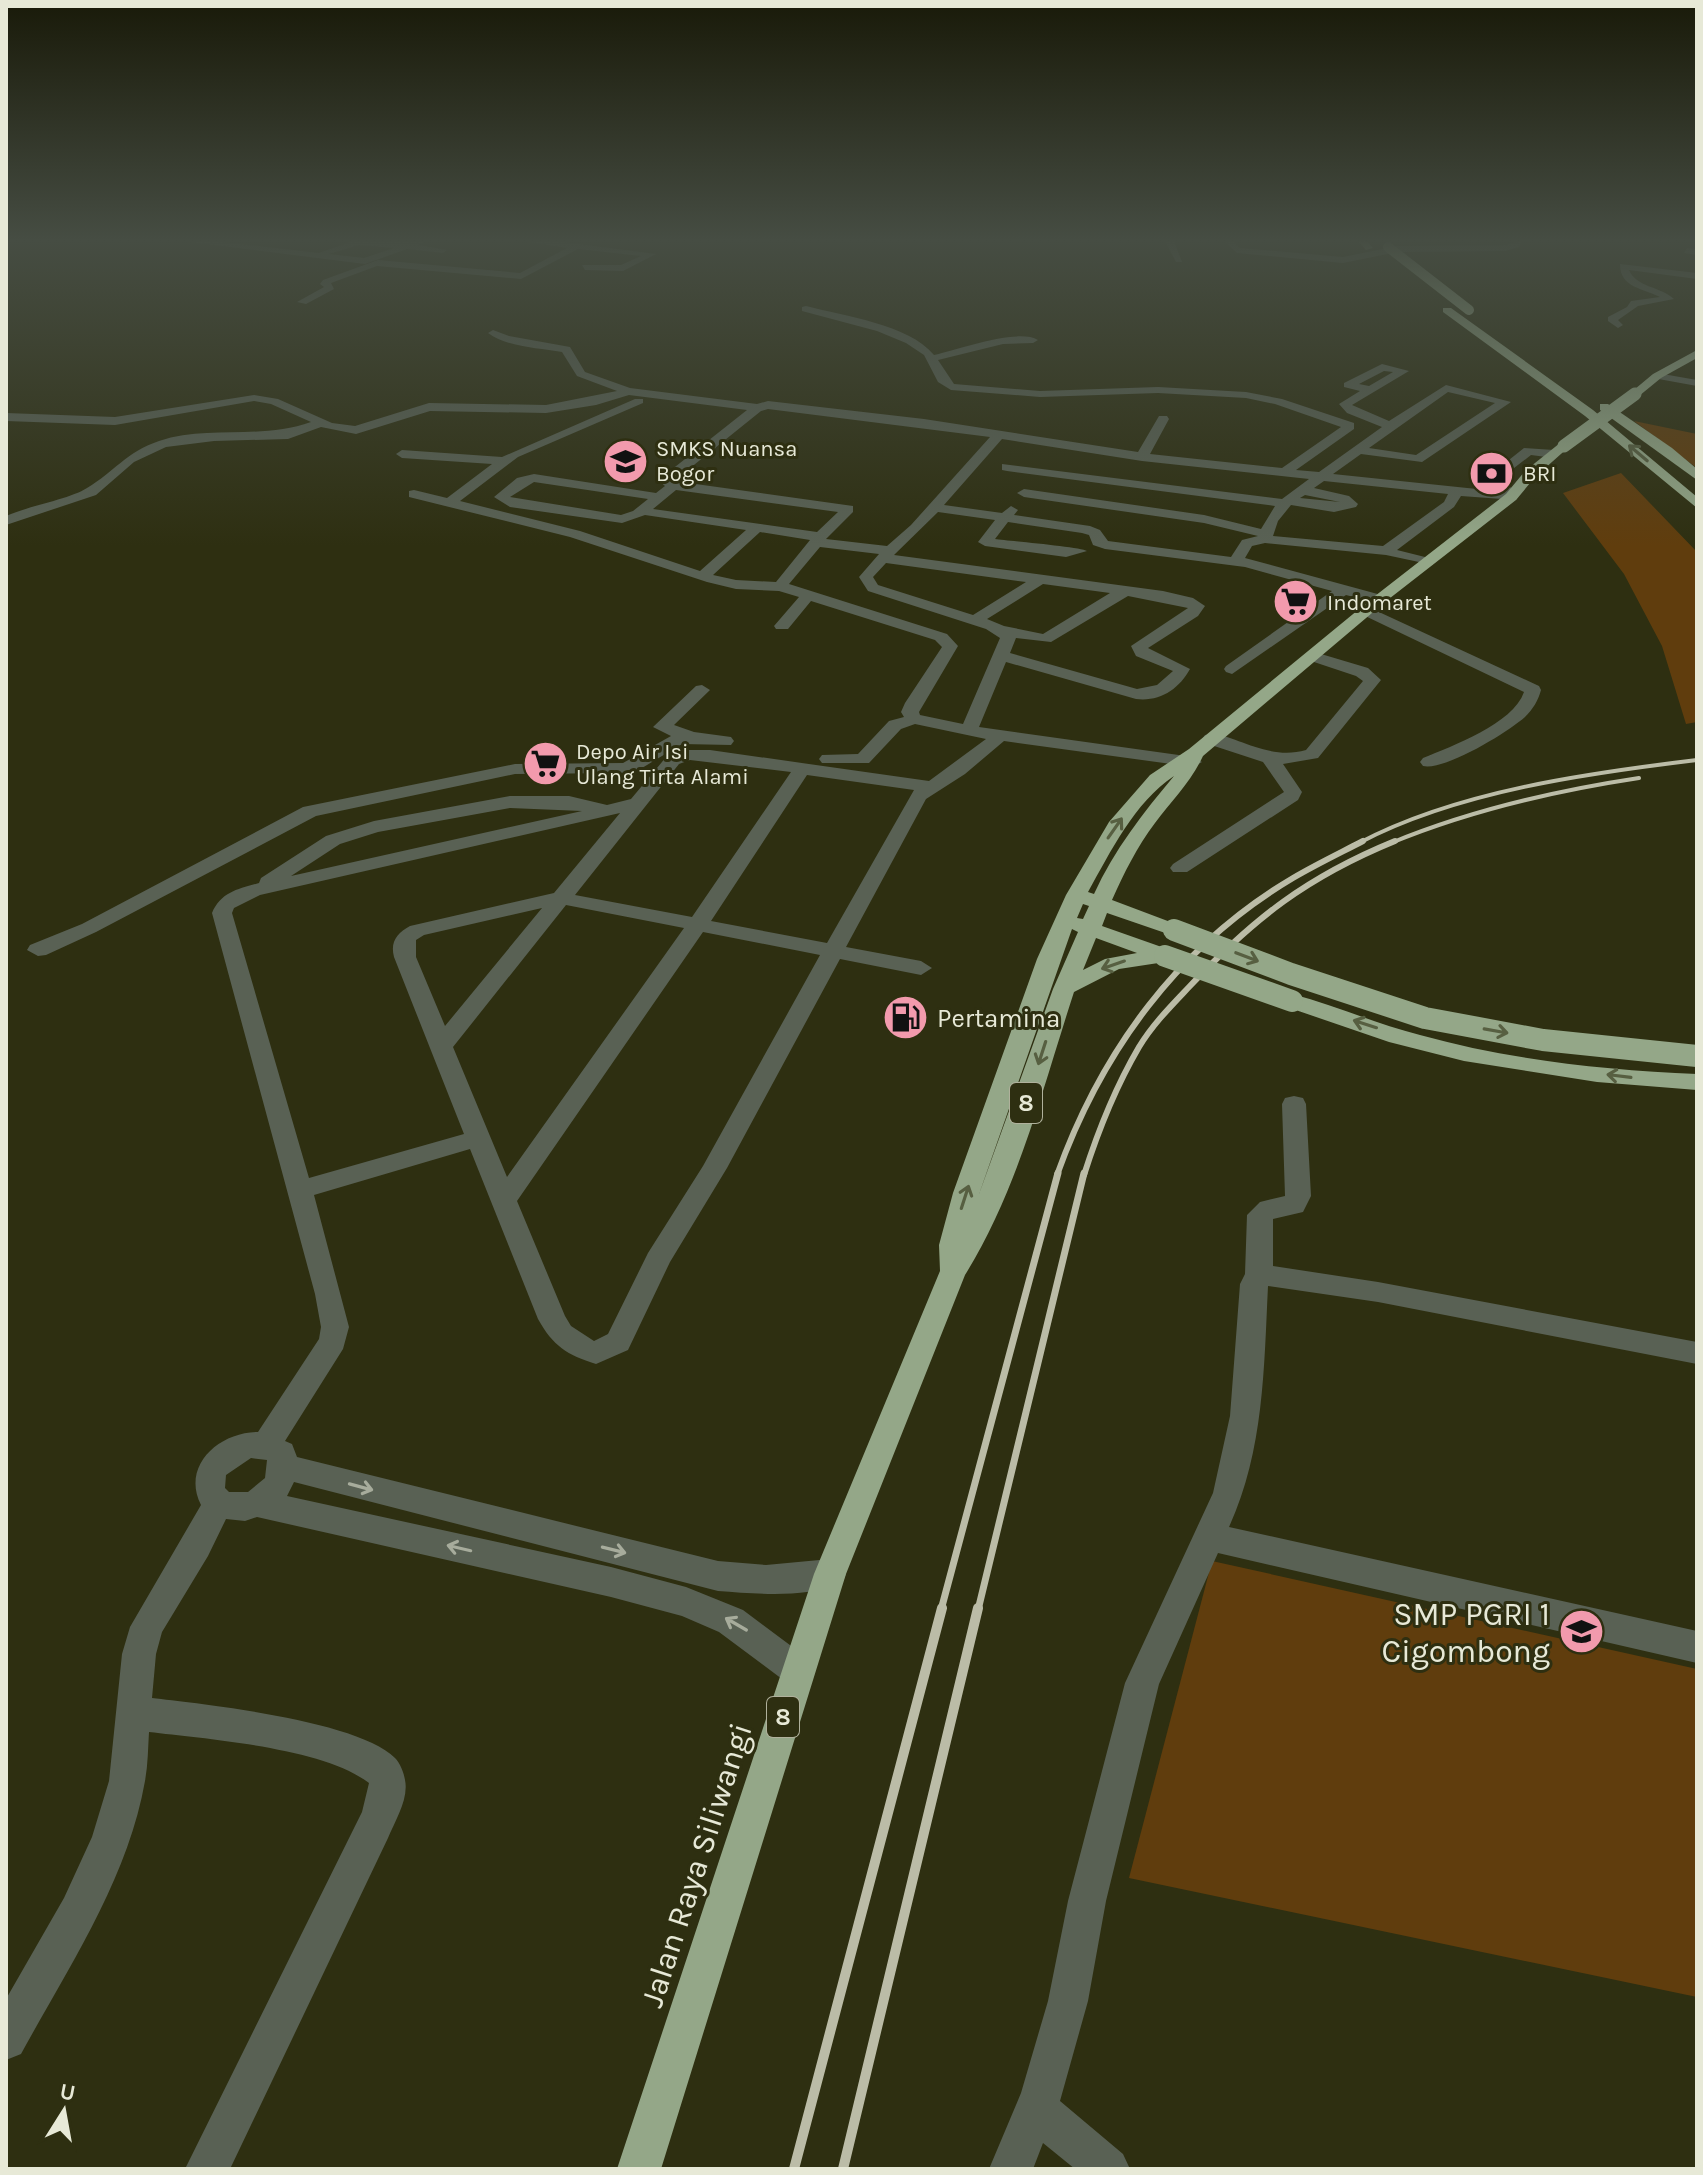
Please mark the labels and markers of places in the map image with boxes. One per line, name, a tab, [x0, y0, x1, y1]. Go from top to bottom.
place label: SMKS Nuansa Bogor	[656, 436, 797, 487]
school or university icon: SMKS Nuansa Bogor	[601, 437, 649, 485]
bank icon: BRI	[1468, 449, 1516, 497]
place label: BRI	[1523, 461, 1556, 487]
supermarket icon: Indomaret	[1272, 578, 1320, 626]
place label: Indomaret	[1327, 590, 1432, 616]
place label: Depo Air Isi Ulang Tirta Alami	[576, 739, 749, 790]
supermarket icon: Depo Air Isi Ulang Tirta Alami	[521, 740, 569, 788]
fuel station icon: Pertamina	[882, 994, 930, 1042]
place label: Pertamina	[937, 1003, 1060, 1034]
place label: SMP PGRI 1 Cigombong	[1382, 1596, 1550, 1670]
school or university icon: SMP PGRI 1 Cigombong	[1557, 1608, 1605, 1656]

